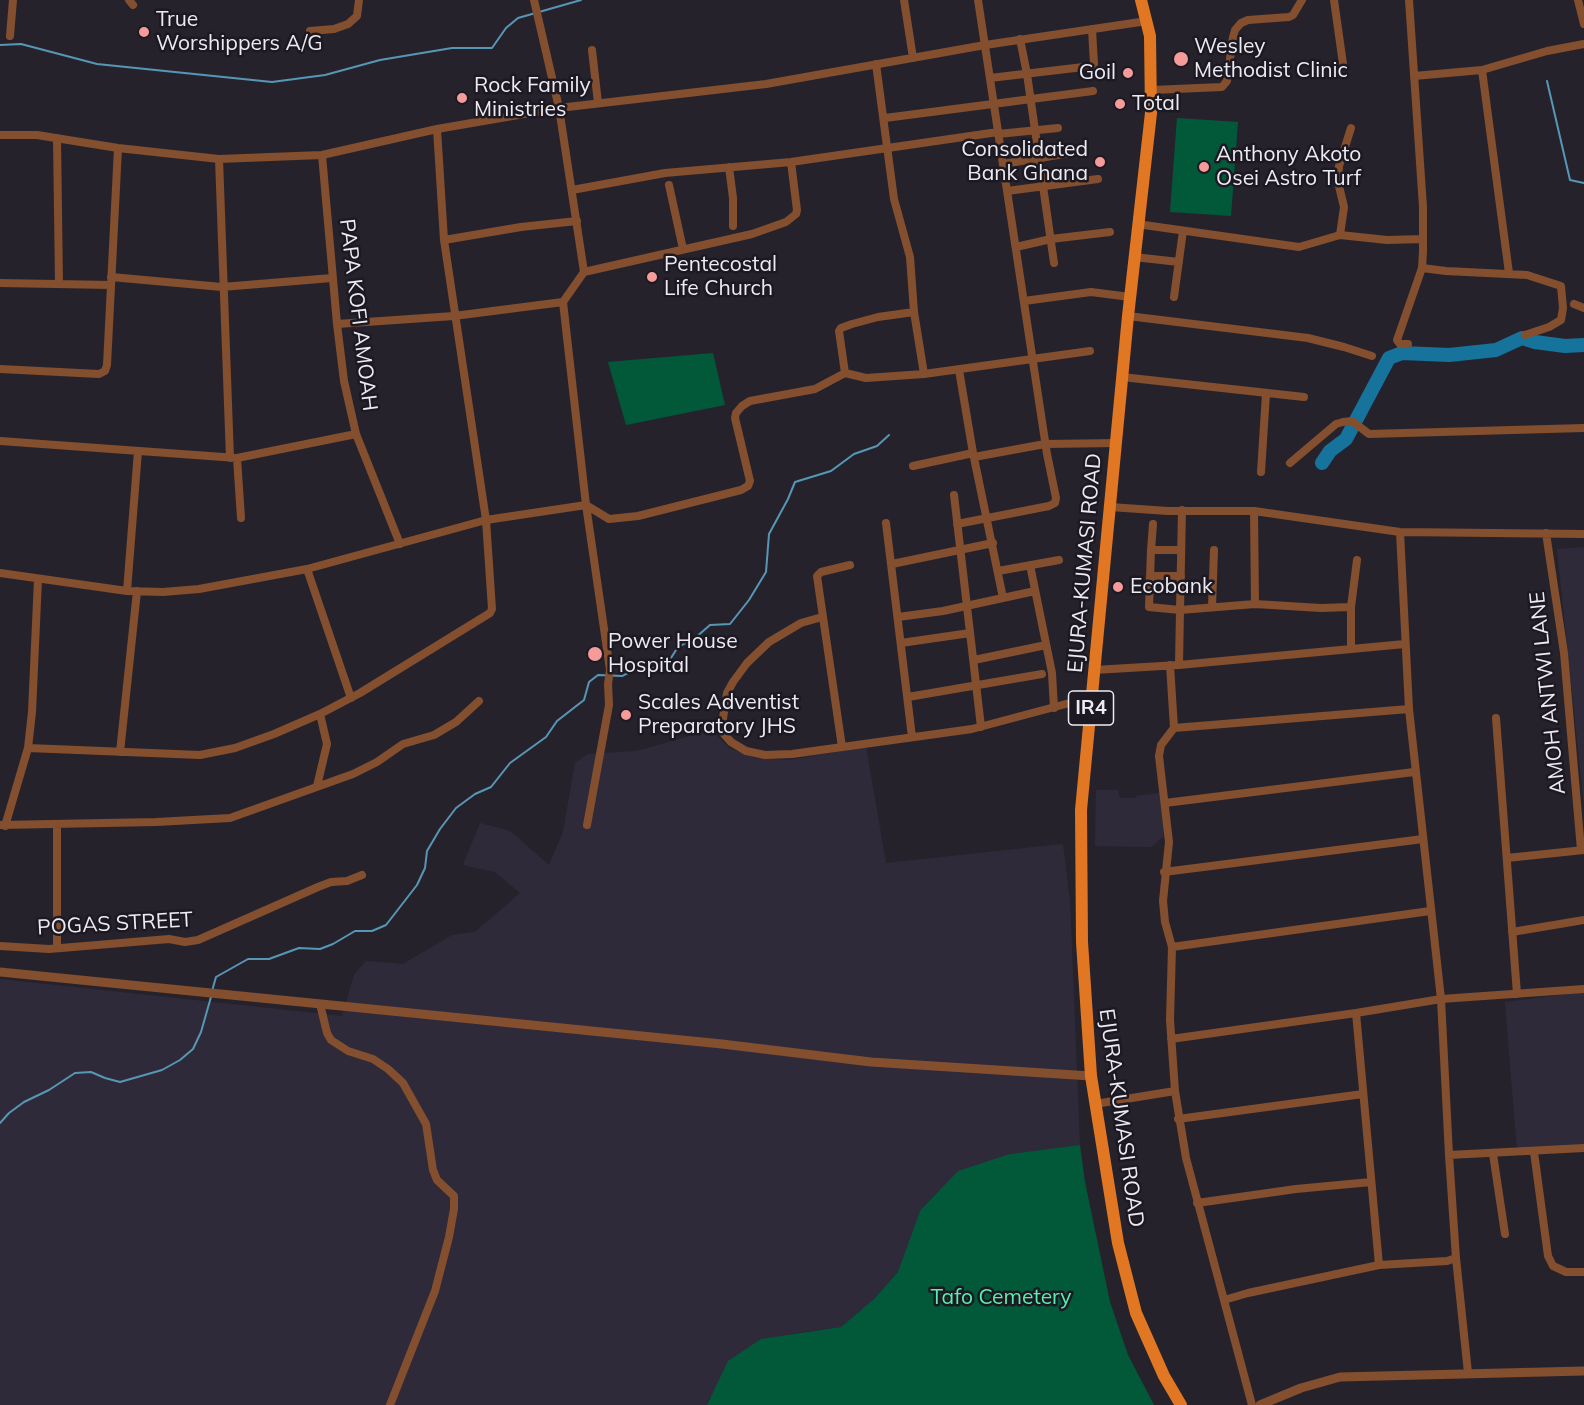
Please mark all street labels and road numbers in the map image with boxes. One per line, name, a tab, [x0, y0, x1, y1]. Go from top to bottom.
street label: PAPA KOFI AMOAH	[334, 218, 382, 412]
street label: EJURA-KUMASI ROAD	[1063, 452, 1107, 674]
street label: AMOH ANTWI LANE	[1525, 590, 1571, 796]
road number: IR4	[1068, 691, 1114, 725]
street label: POGAS STREET	[36, 907, 194, 941]
street label: EJURA-KUMASI ROAD	[1093, 1007, 1149, 1229]

